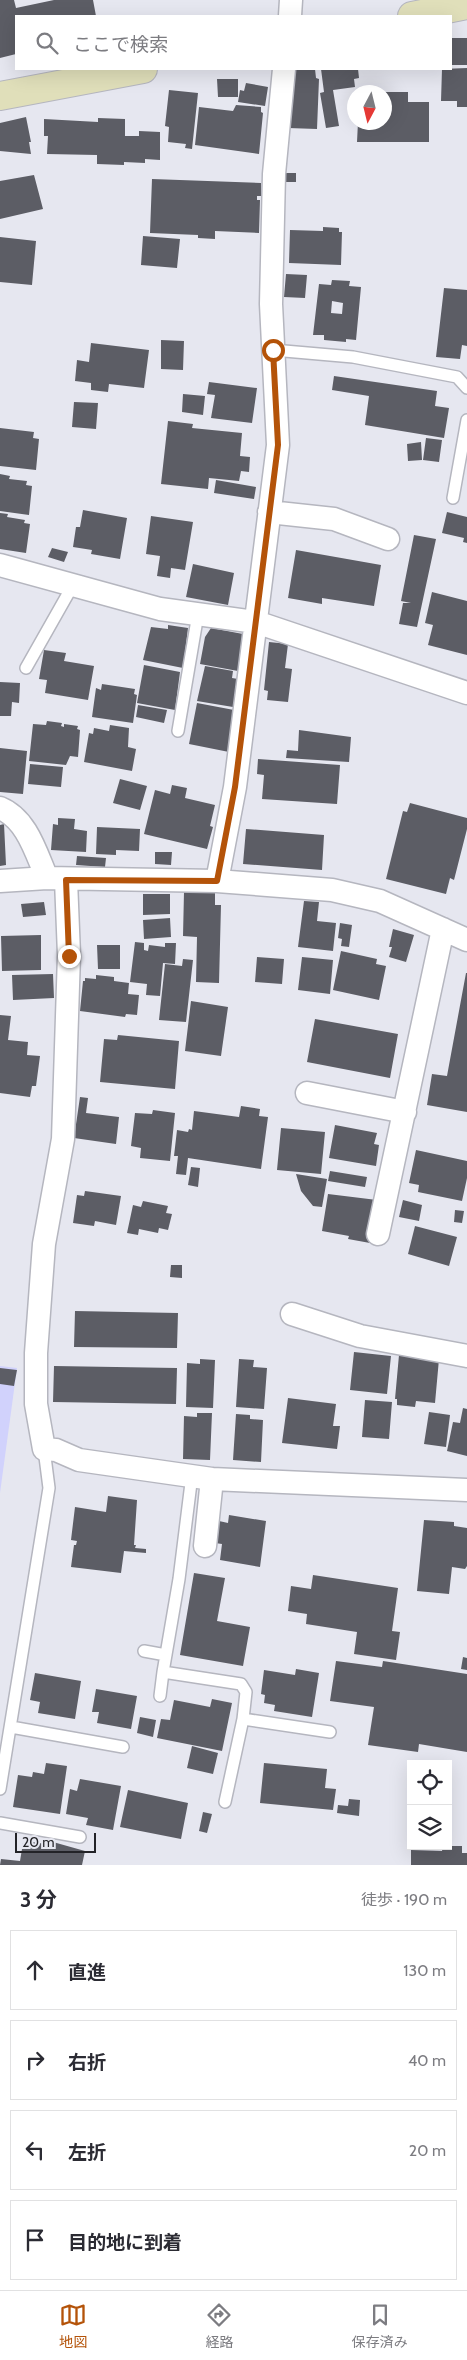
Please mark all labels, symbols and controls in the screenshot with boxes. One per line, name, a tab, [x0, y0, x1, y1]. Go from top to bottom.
search box	[15, 15, 452, 70]
icon: search	[33, 29, 61, 57]
text: ここで検索	[73, 33, 168, 56]
north arrow	[347, 85, 392, 130]
route start	[262, 339, 285, 362]
route end	[58, 945, 81, 968]
map controls	[407, 1760, 452, 1850]
button: locate	[407, 1760, 452, 1805]
button: layers	[407, 1805, 452, 1850]
scale bar	[15, 1830, 96, 1853]
text: 20 m	[22, 1833, 55, 1851]
text: 3 分	[20, 1887, 57, 1912]
text: 徒歩 · 190 m	[361, 1890, 447, 1909]
icon: ahead	[21, 1956, 49, 1984]
text: 直進	[68, 1961, 106, 1984]
text: 130 m	[403, 1961, 446, 1980]
icon: right	[21, 2046, 49, 2074]
text: 右折	[68, 2051, 106, 2074]
text: 40 m	[408, 2051, 446, 2070]
icon: left	[21, 2136, 49, 2164]
text: 左折	[68, 2141, 106, 2164]
text: 20 m	[409, 2141, 446, 2160]
icon: arrive	[21, 2226, 49, 2254]
text: 目的地に到着	[68, 2231, 182, 2254]
tab: 地図	[59, 2301, 87, 2351]
tab: 経路	[205, 2301, 233, 2351]
tab: 保存済み	[352, 2301, 408, 2351]

